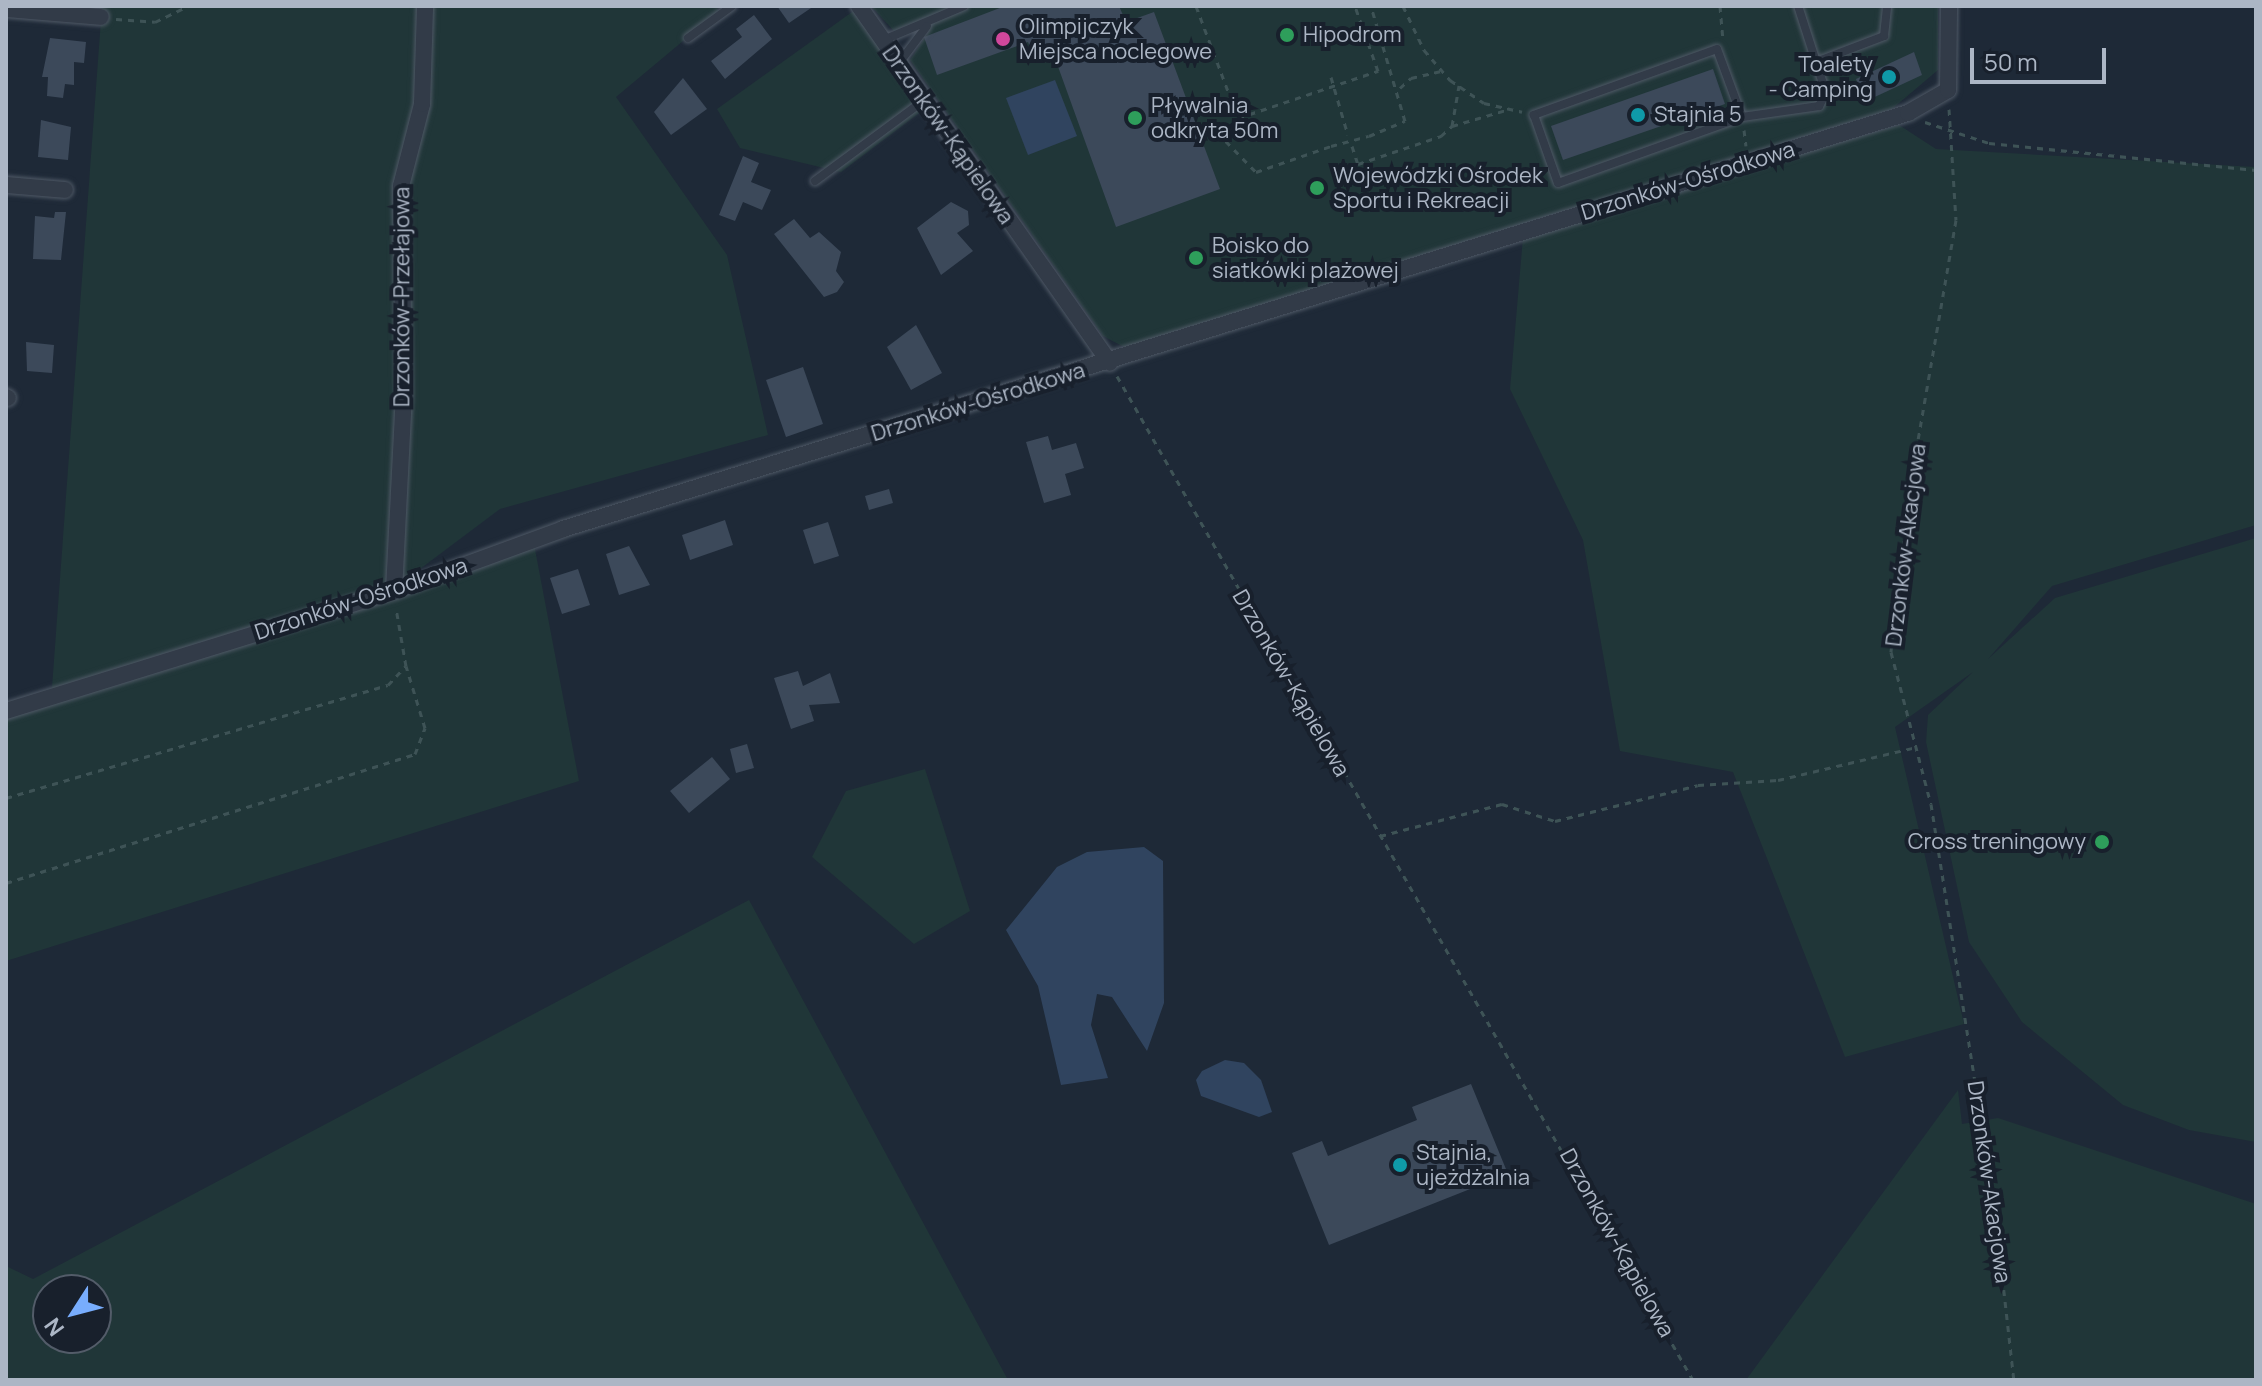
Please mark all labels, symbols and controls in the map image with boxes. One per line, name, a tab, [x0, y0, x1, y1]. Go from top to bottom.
place label: Olimpijczyk Miejsca noclegowe	[1019, 13, 1212, 64]
place label: Hipodrom	[1303, 22, 1402, 48]
marker: Hipodrom	[1278, 26, 1296, 44]
marker: Olimpijczyk Miejsca noclegowe	[994, 30, 1012, 48]
scale bar	[1974, 32, 2110, 82]
street label: Drzonków-Kąpielowa	[877, 41, 1019, 229]
text: 50 m	[1984, 45, 2038, 78]
place label: Toalety - Camping	[1768, 51, 1873, 102]
marker: Toalety - Camping	[1880, 68, 1898, 86]
place label: Pływalnia odkryta 50m	[1151, 92, 1278, 144]
place label: Stajnia 5	[1654, 102, 1742, 128]
marker: Stajnia 5	[1629, 106, 1647, 124]
marker: Pływalnia odkryta 50m	[1126, 109, 1144, 127]
street label: Drzonków-Ośrodkowa	[1578, 136, 1798, 226]
place label: Wojewódzki Ośrodek Sportu i Rekreacji	[1333, 162, 1543, 214]
marker: Wojewódzki Ośrodek Sportu i Rekreacji	[1308, 179, 1326, 197]
street label: Drzonków-Przełajowa	[389, 187, 415, 407]
place label: Boisko do siatkówki plażowej	[1212, 232, 1399, 284]
marker: Boisko do siatkówki plażowej	[1187, 249, 1205, 267]
street label: Drzonków-Ośrodkowa	[868, 357, 1088, 447]
street label: Drzonków-Akacjowa	[1880, 442, 1932, 648]
street label: Drzonków-Ośrodkowa	[251, 552, 471, 646]
street label: Drzonków-Kąpielowa	[1227, 585, 1355, 781]
place label: Cross treningowy	[1908, 829, 2086, 855]
marker: Cross treningowy	[2093, 833, 2111, 851]
street label: Drzonków-Akacjowa	[1962, 1079, 2016, 1285]
place label: Stajnia, ujeżdżalnia	[1416, 1139, 1530, 1190]
street label: Drzonków-Kąpielowa	[1554, 1144, 1680, 1342]
marker: Stajnia, ujeżdżalnia	[1391, 1156, 1409, 1174]
north arrow	[32, 1274, 112, 1354]
text: N	[37, 1312, 71, 1342]

